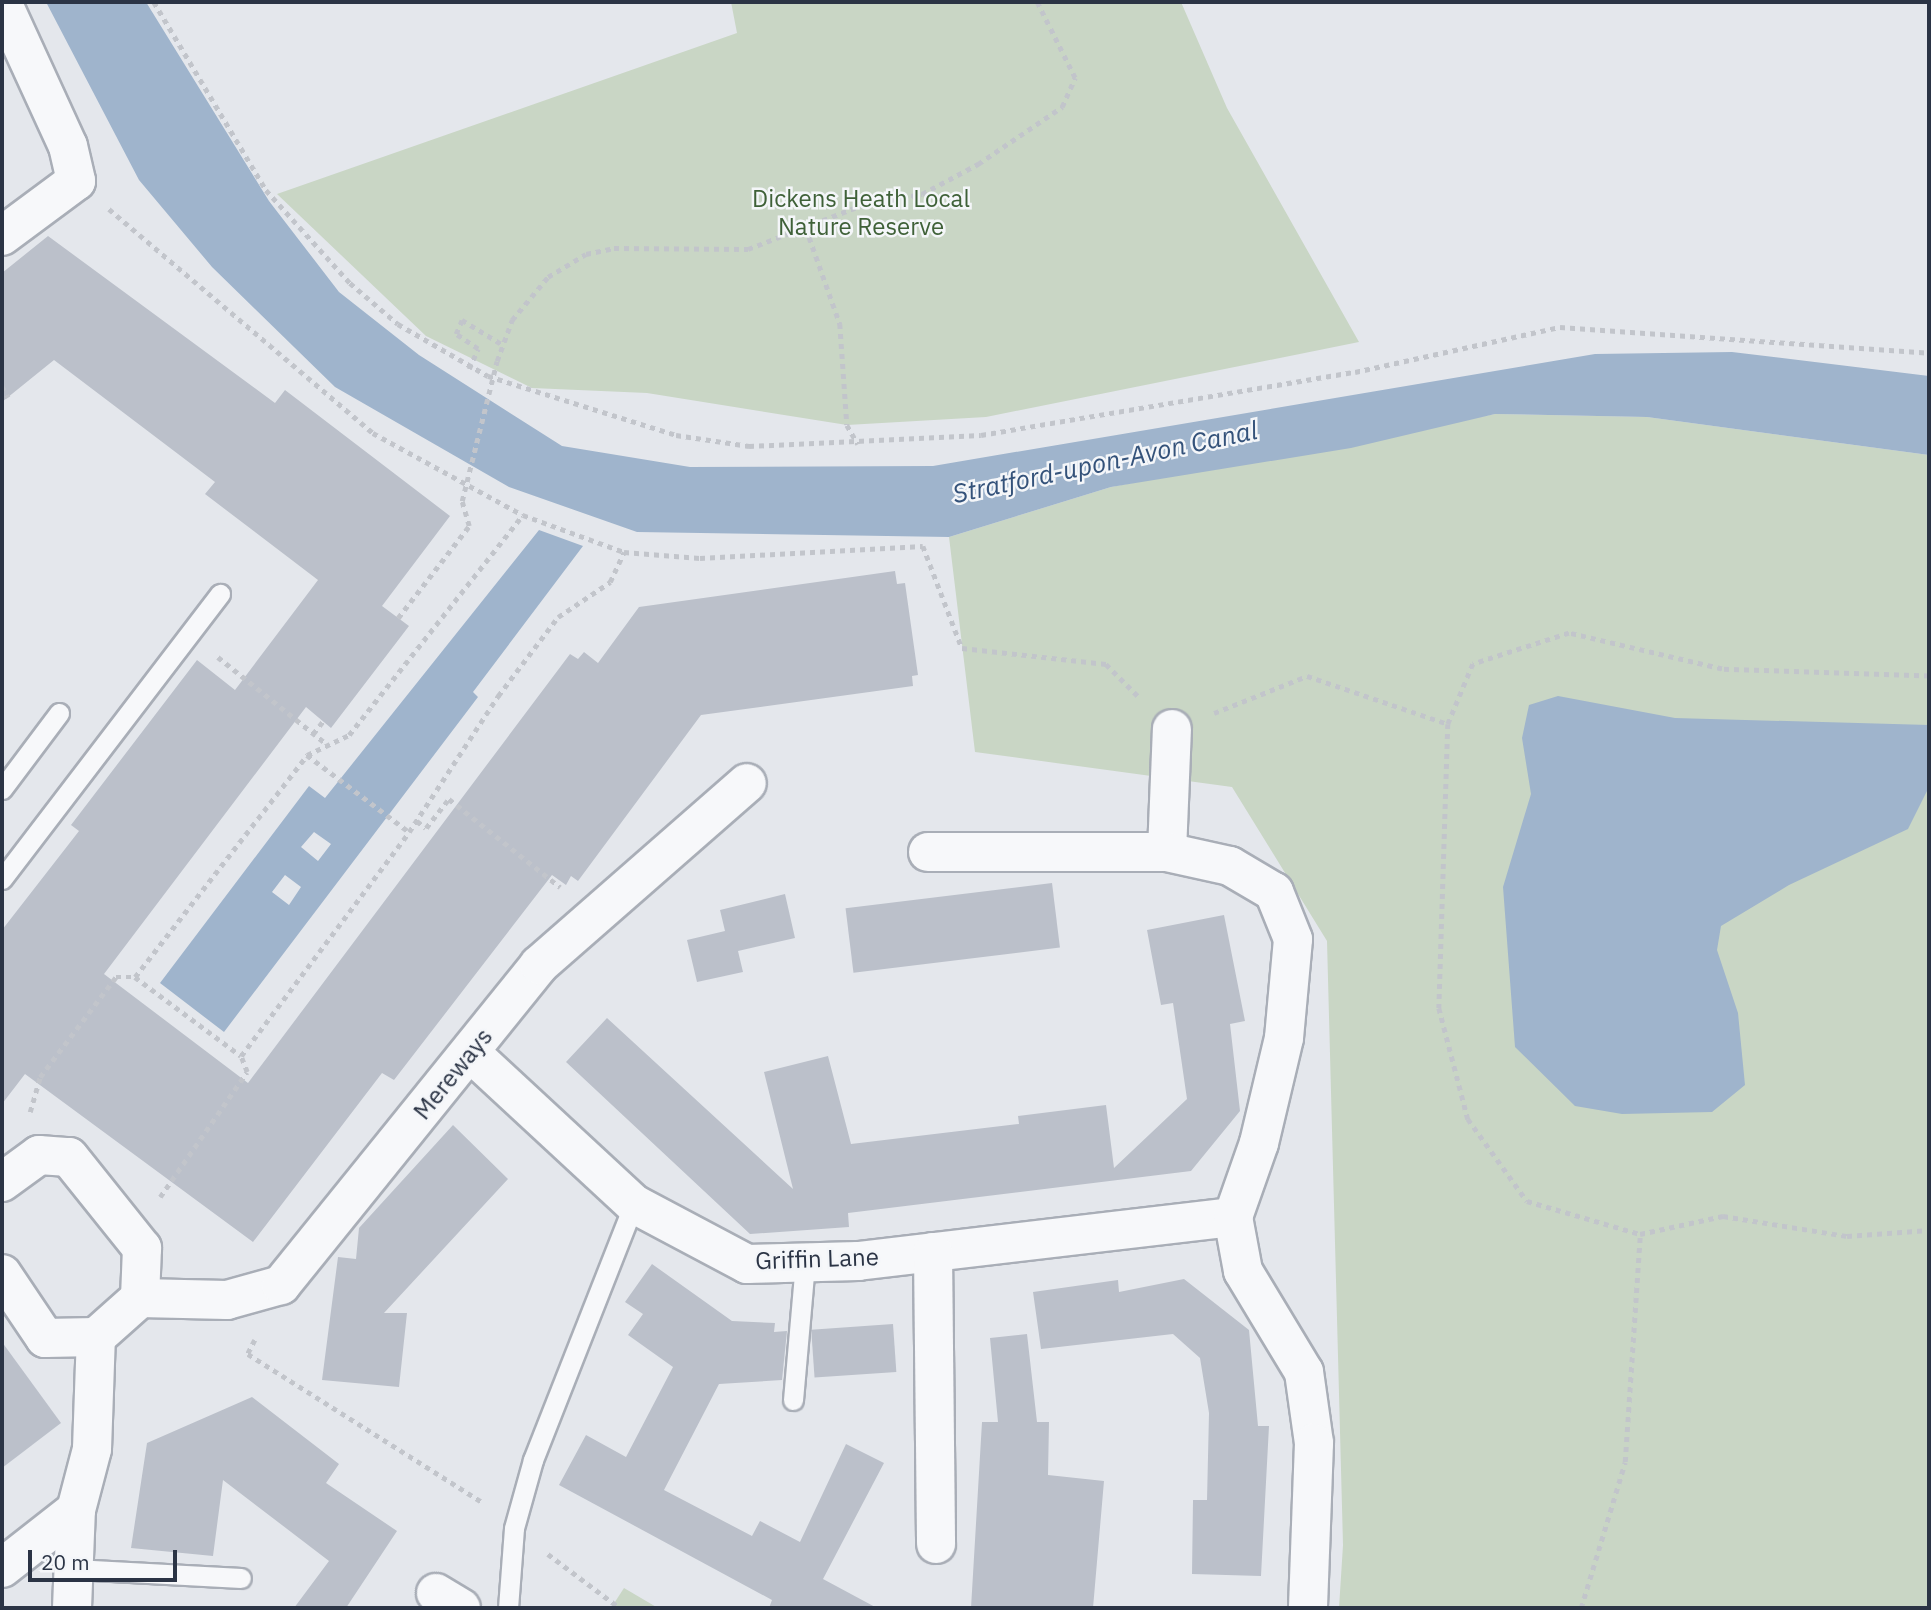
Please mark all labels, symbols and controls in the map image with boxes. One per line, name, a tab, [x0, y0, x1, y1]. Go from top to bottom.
park label: Dickens Heath Local Nature Reserve	[752, 185, 970, 241]
water label: Stratford-upon-Avon Canal	[950, 414, 1260, 510]
street label: Mereways	[408, 1023, 498, 1125]
street label: Griffin Lane	[755, 1242, 879, 1276]
scale bar	[32, 1536, 180, 1580]
text: 20 m	[41, 1548, 90, 1576]

